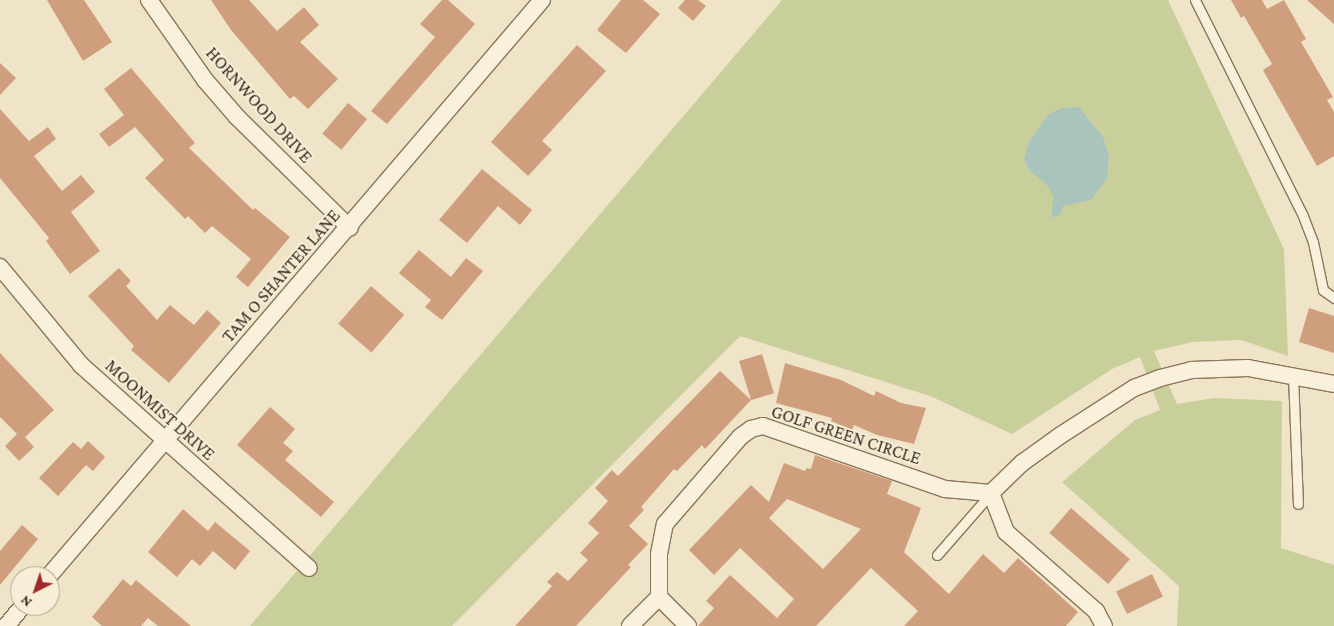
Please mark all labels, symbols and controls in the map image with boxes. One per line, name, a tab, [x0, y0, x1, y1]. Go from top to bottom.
street label: HORNWOOD DRIVE	[201, 42, 317, 168]
street label: TAM O SHANTER LANE	[217, 205, 345, 347]
street label: MOONMIST DRIVE	[101, 355, 219, 465]
street label: GOLF GREEN CIRCLE	[768, 401, 924, 469]
north arrow	[10, 566, 60, 616]
text: N	[17, 592, 35, 611]

